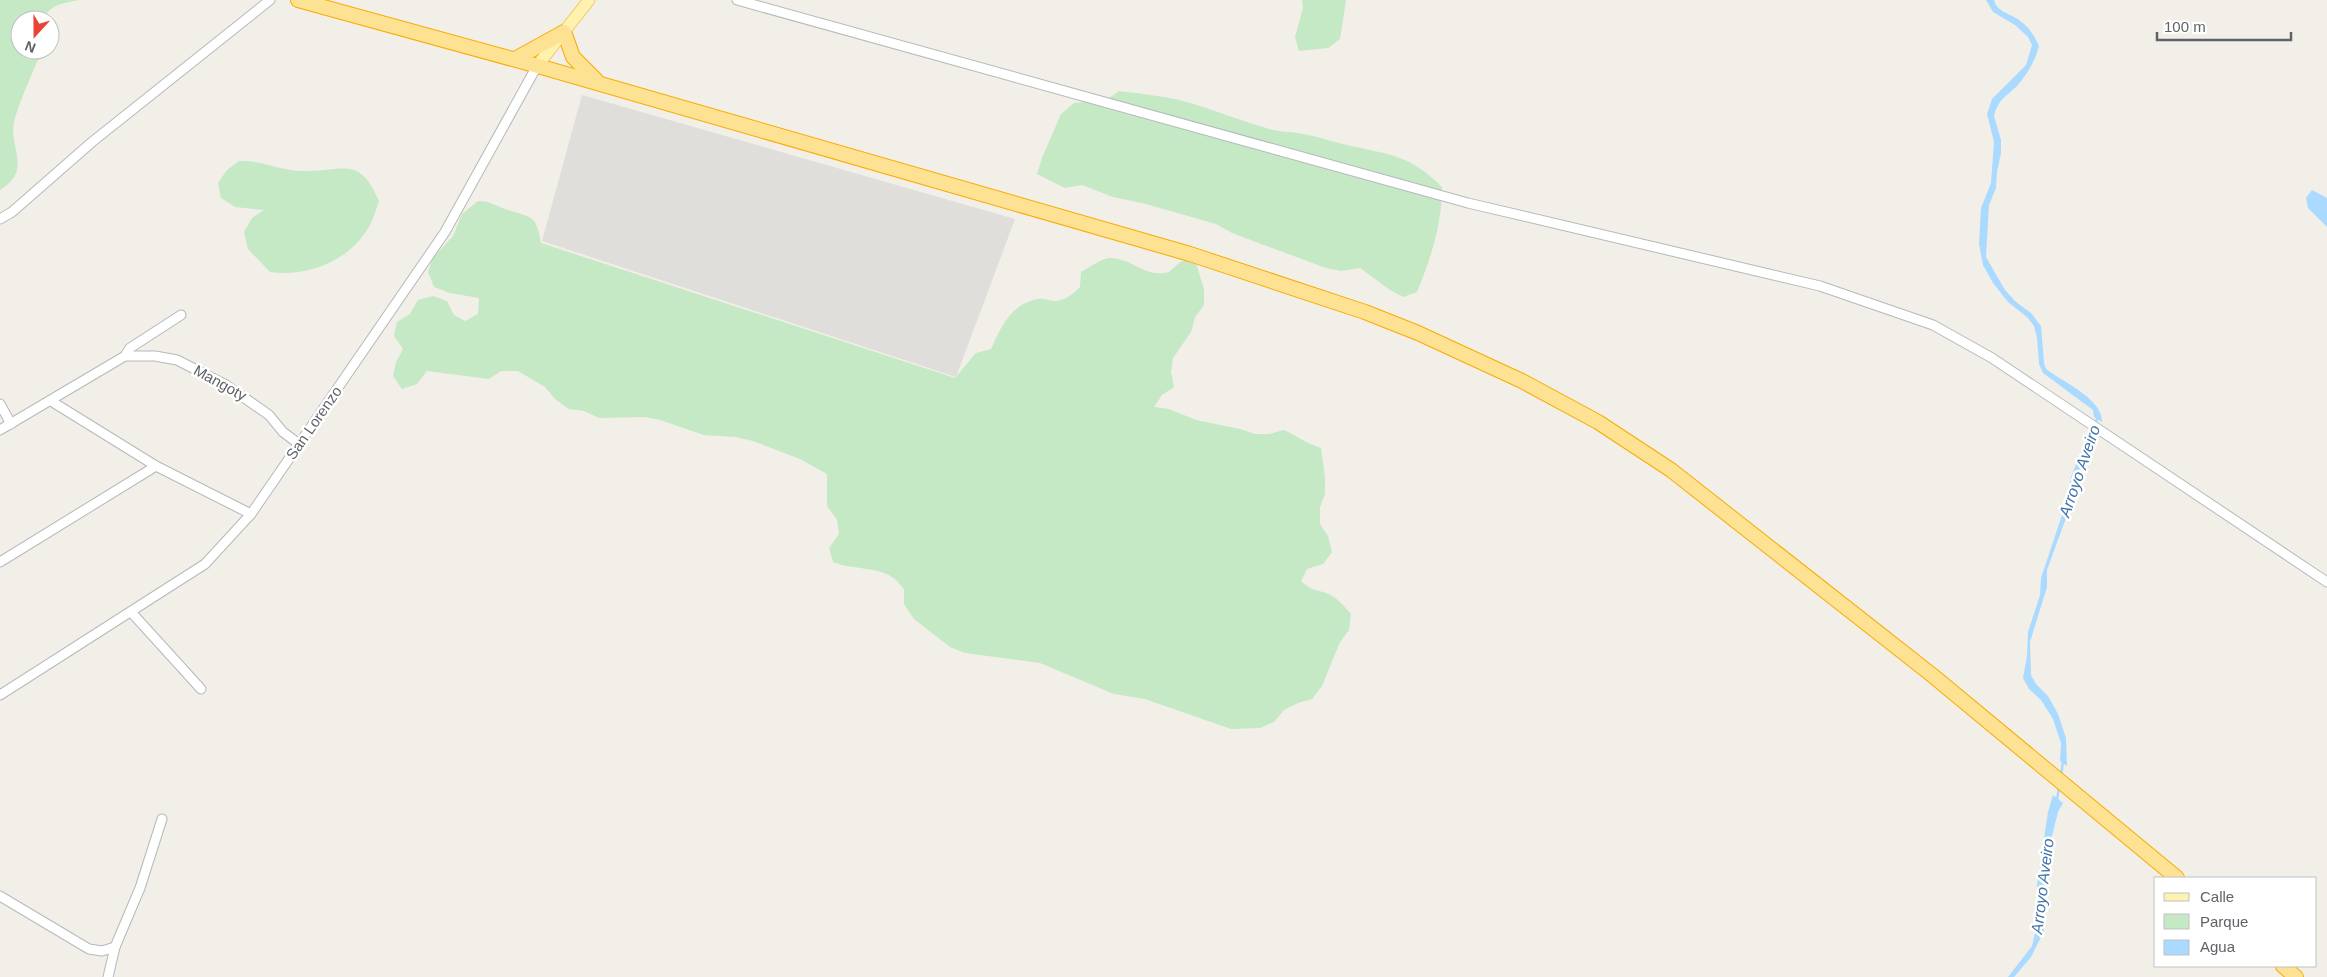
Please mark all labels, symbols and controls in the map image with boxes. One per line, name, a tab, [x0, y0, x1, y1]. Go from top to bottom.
north arrow	[10, 10, 60, 60]
scale bar	[2157, 10, 2291, 42]
text: 100 m	[2164, 18, 2206, 35]
text: N	[23, 38, 38, 56]
street label: Mangoty	[191, 361, 250, 404]
street label: San Lorenzo	[282, 383, 345, 462]
water label: Arroyo Aveiro	[2055, 423, 2103, 520]
water label: Arroyo Aveiro	[2028, 837, 2057, 936]
legend	[2154, 877, 2317, 967]
text: Calle	[2200, 888, 2234, 905]
text: Parque	[2200, 913, 2248, 930]
text: Agua	[2200, 938, 2236, 955]

